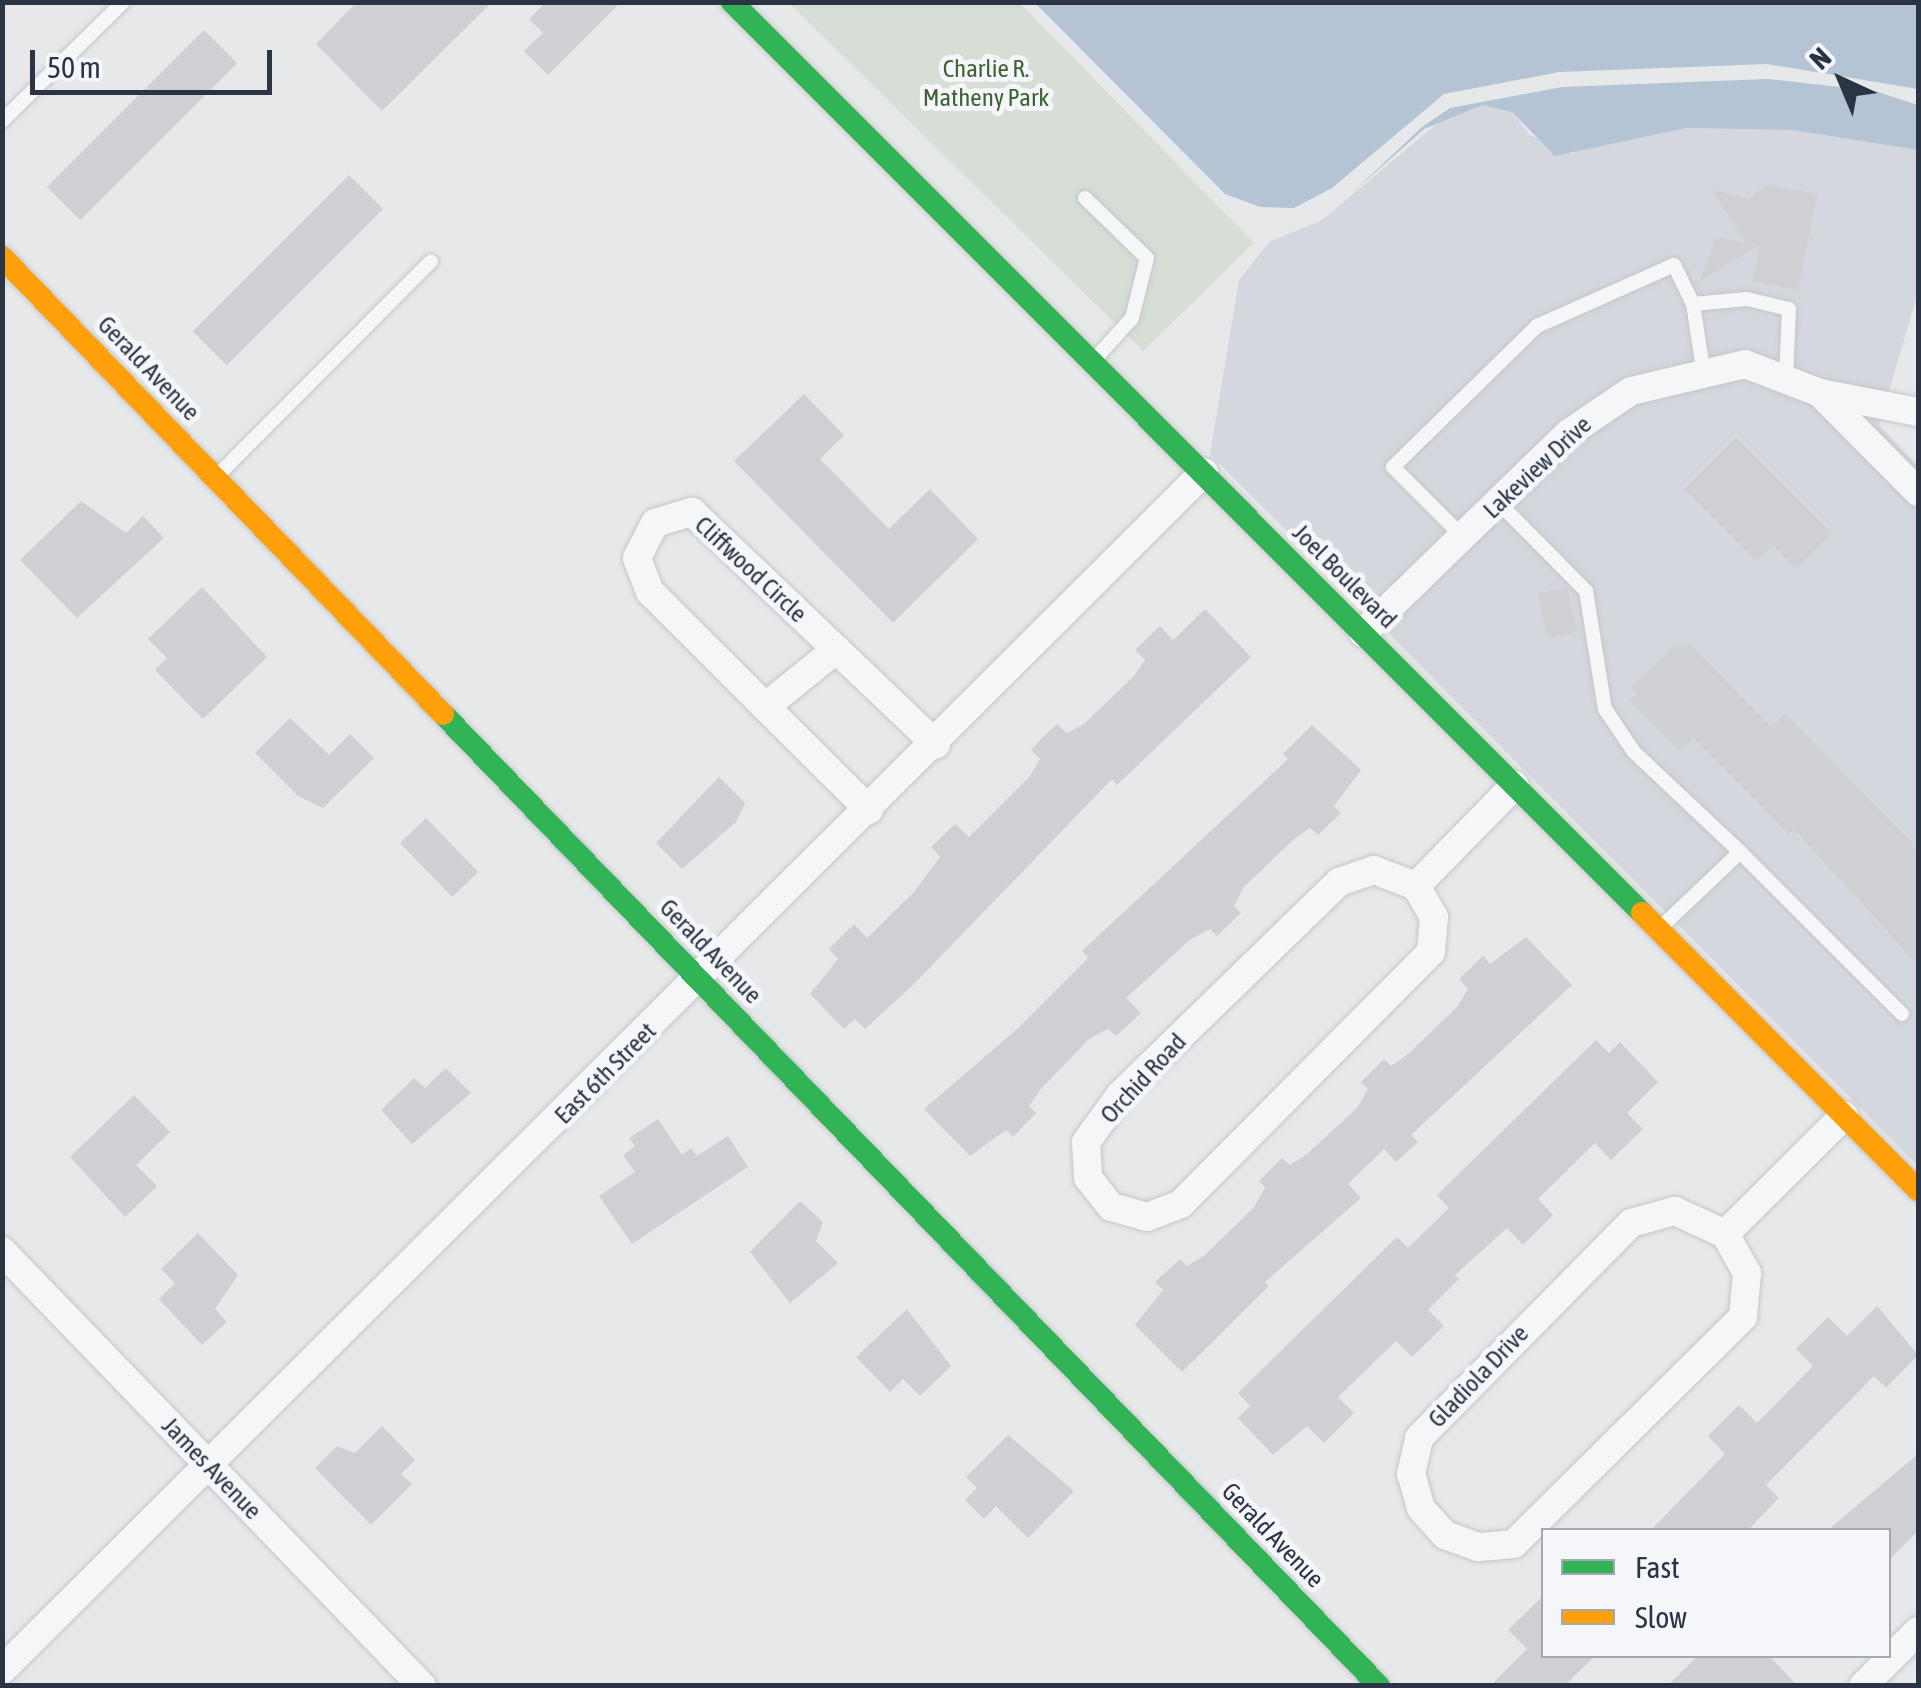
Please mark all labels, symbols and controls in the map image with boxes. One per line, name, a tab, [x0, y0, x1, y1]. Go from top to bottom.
scale bar	[35, 30, 278, 92]
north arrow	[1791, 30, 1891, 130]
text: N	[1803, 41, 1837, 76]
text: 50 m	[47, 50, 101, 84]
park label: Charlie R. Matheny Park	[923, 54, 1049, 113]
street label: Gerald Avenue	[92, 309, 206, 427]
street label: Lakeview Drive	[1477, 409, 1597, 525]
street label: Cliffwood Circle	[689, 510, 813, 628]
street label: Joel Boulevard	[1287, 518, 1403, 634]
street label: Gerald Avenue	[654, 892, 768, 1010]
street label: East 6th Street	[548, 1016, 662, 1130]
street label: Orchid Road	[1094, 1027, 1192, 1129]
street label: Gladiola Drive	[1422, 1318, 1534, 1434]
street label: James Avenue	[156, 1411, 268, 1525]
street label: Gerald Avenue	[1216, 1476, 1330, 1594]
legend	[1541, 1528, 1891, 1658]
text: Fast	[1635, 1550, 1680, 1584]
text: Slow	[1635, 1600, 1687, 1634]

